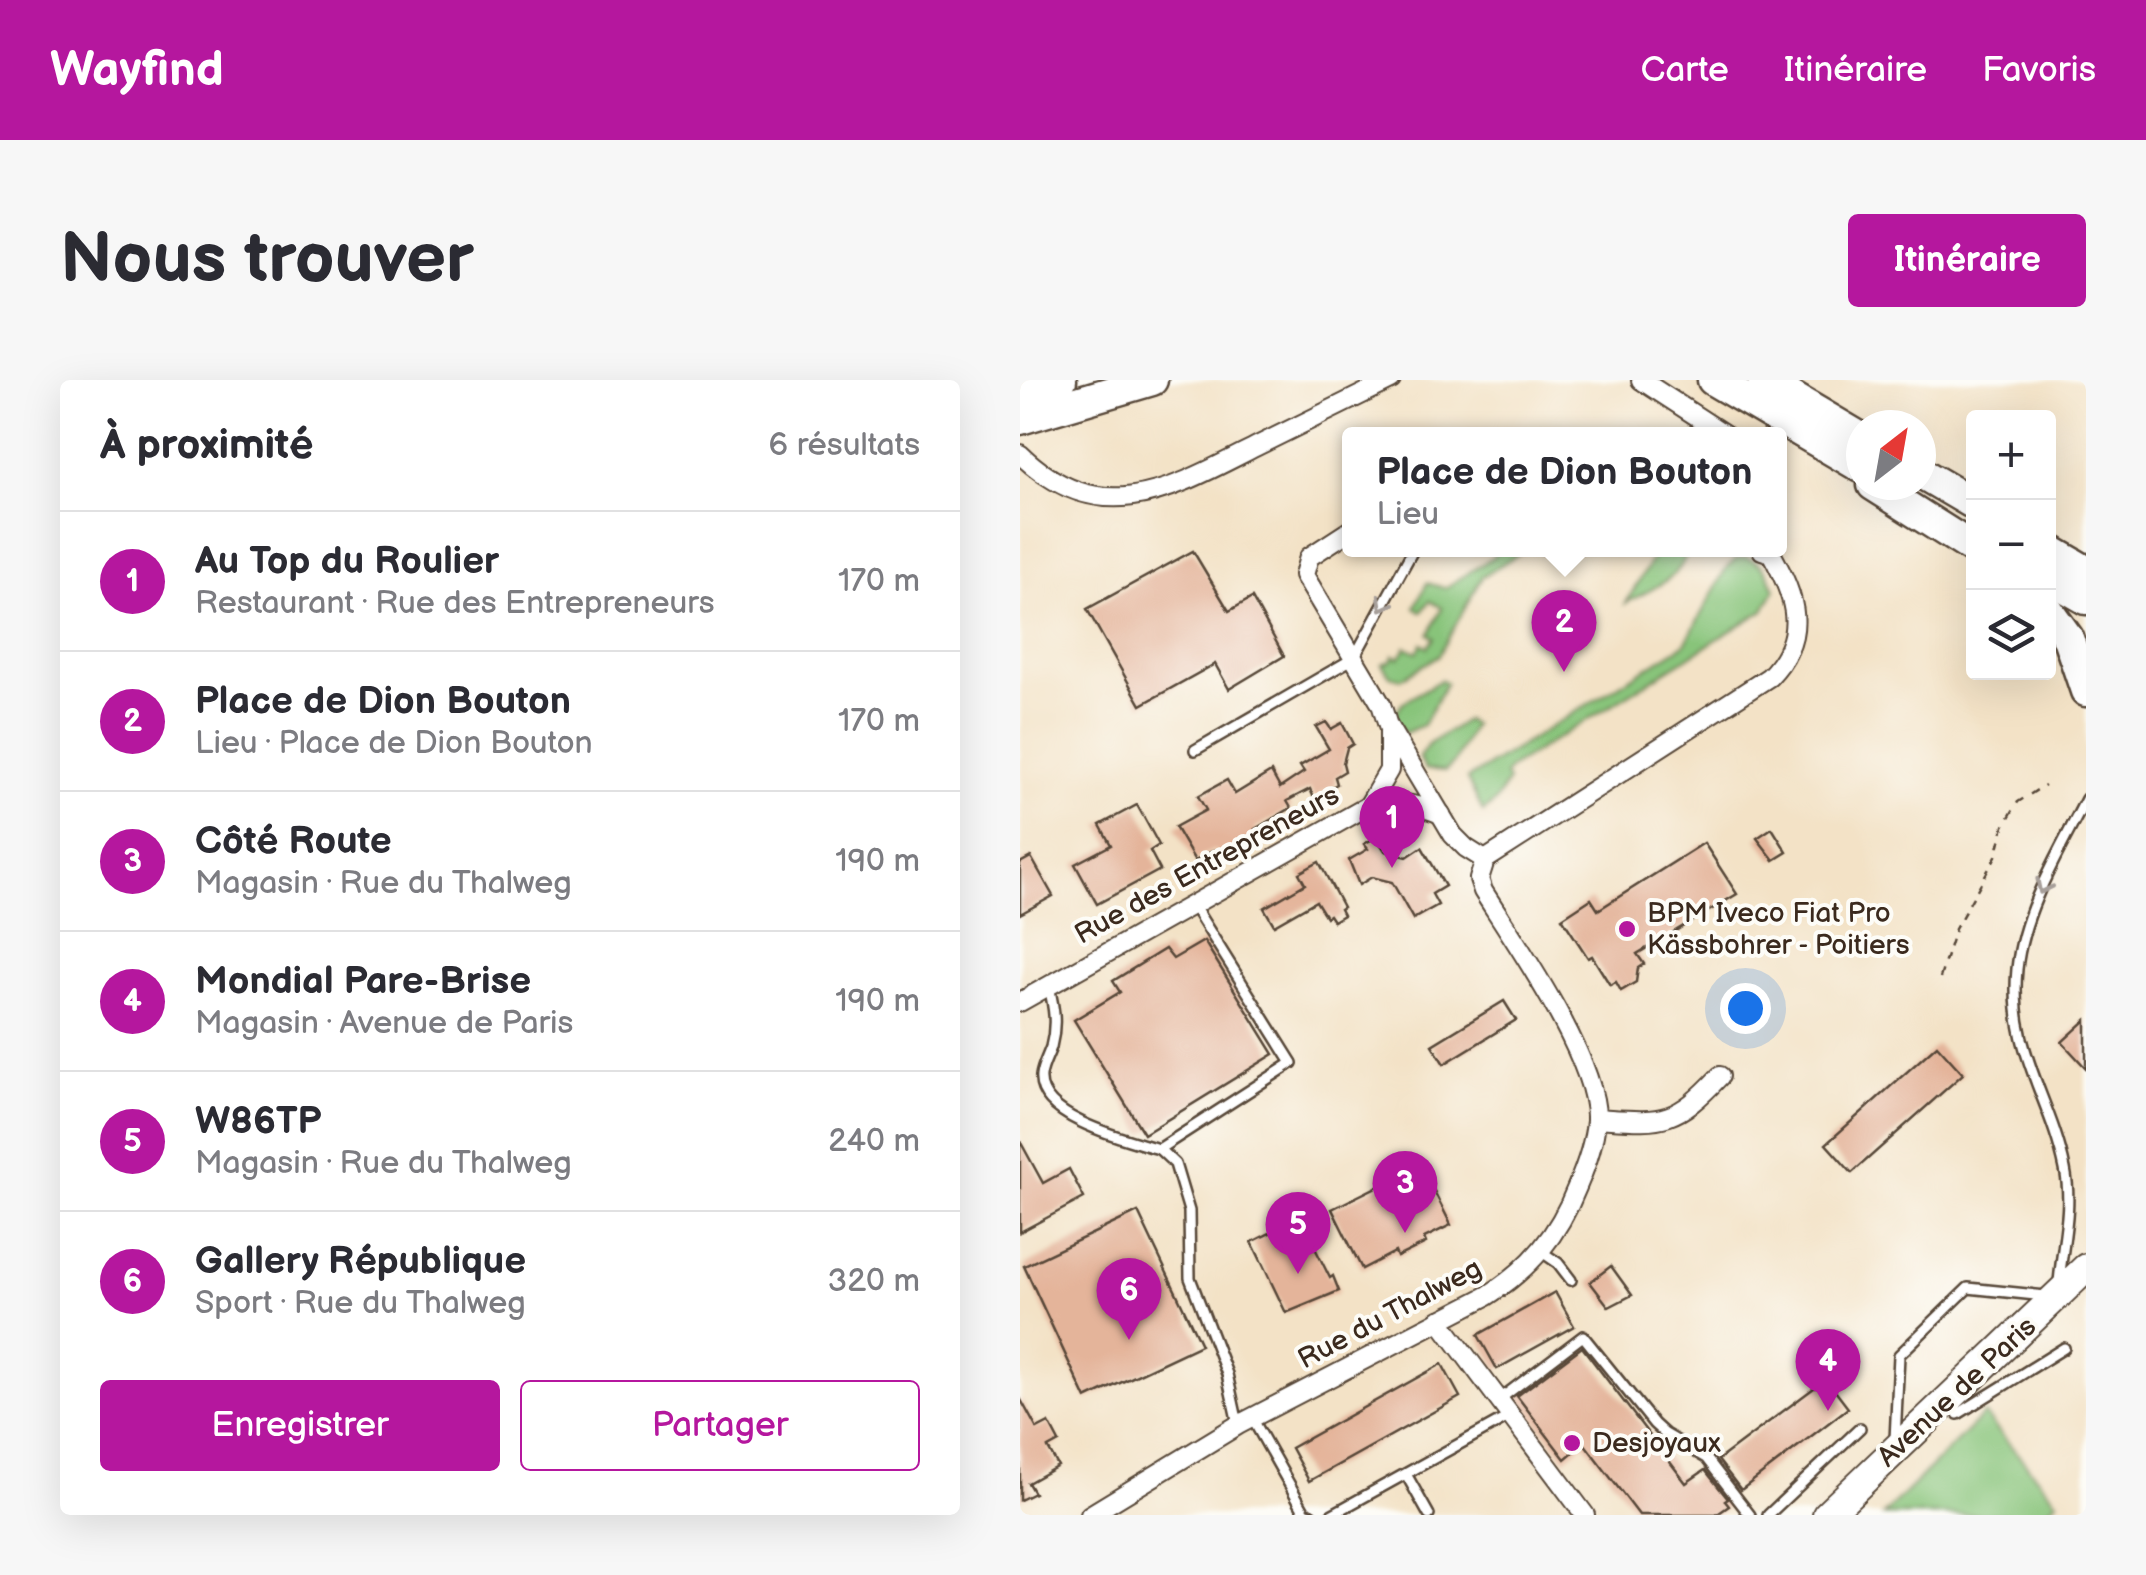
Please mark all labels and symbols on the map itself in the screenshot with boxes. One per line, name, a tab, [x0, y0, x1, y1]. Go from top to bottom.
north arrow	[1846, 410, 1936, 500]
pin: 2	[1532, 590, 1596, 672]
one-way arrow	[1376, 593, 1396, 611]
street label: Rue des Entrepreneurs	[1069, 778, 1345, 951]
pin: 1	[1360, 786, 1424, 868]
one-way arrow	[2036, 877, 2056, 895]
place label: BPM Iveco Fiat Pro Kässbohrer - Poitiers	[1647, 897, 1910, 962]
marker: BPM Iveco Fiat Pro Kässbohrer - Poitiers	[1616, 918, 1638, 940]
your location	[1720, 983, 1771, 1034]
pin: 3	[1372, 1150, 1438, 1233]
pin: 5	[1266, 1192, 1330, 1274]
street label: Rue du Thalweg	[1293, 1252, 1487, 1376]
pin: 6	[1096, 1258, 1162, 1340]
street label: Avenue de Paris	[1871, 1310, 2043, 1474]
pin: 4	[1796, 1328, 1860, 1411]
place label: Desjoyaux	[1592, 1427, 1721, 1460]
marker: Desjoyaux	[1561, 1432, 1583, 1454]

